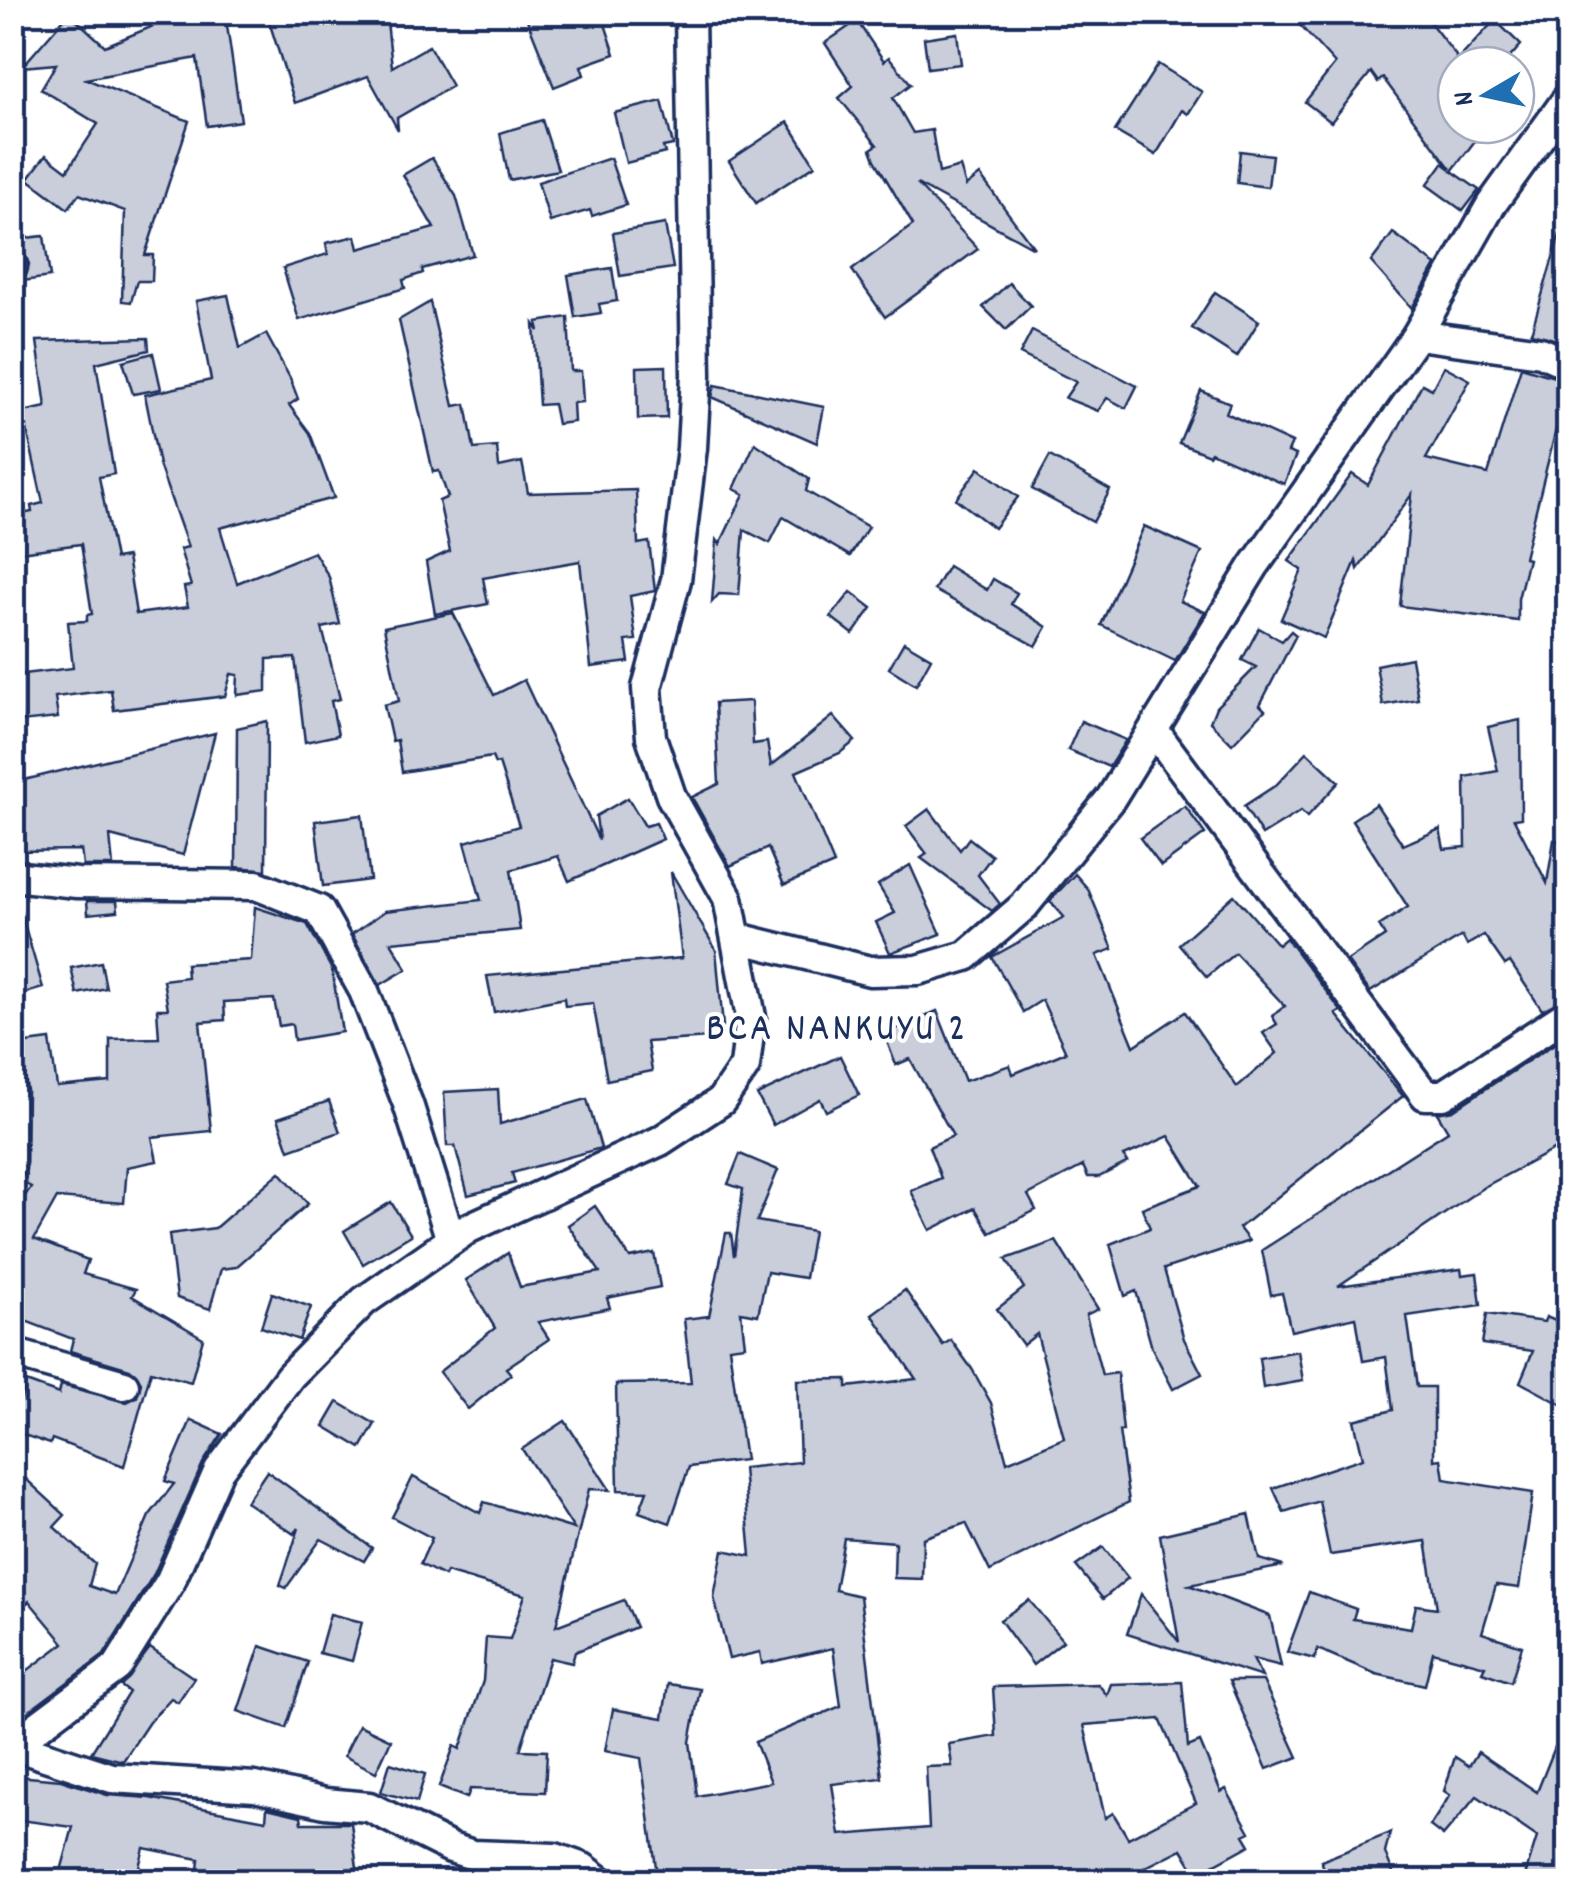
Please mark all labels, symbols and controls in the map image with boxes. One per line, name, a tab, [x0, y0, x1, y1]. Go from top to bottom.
north arrow	[1436, 45, 1536, 145]
text: N	[1445, 88, 1487, 108]
district label: BCA NANKUYU 2	[706, 1003, 968, 1060]

